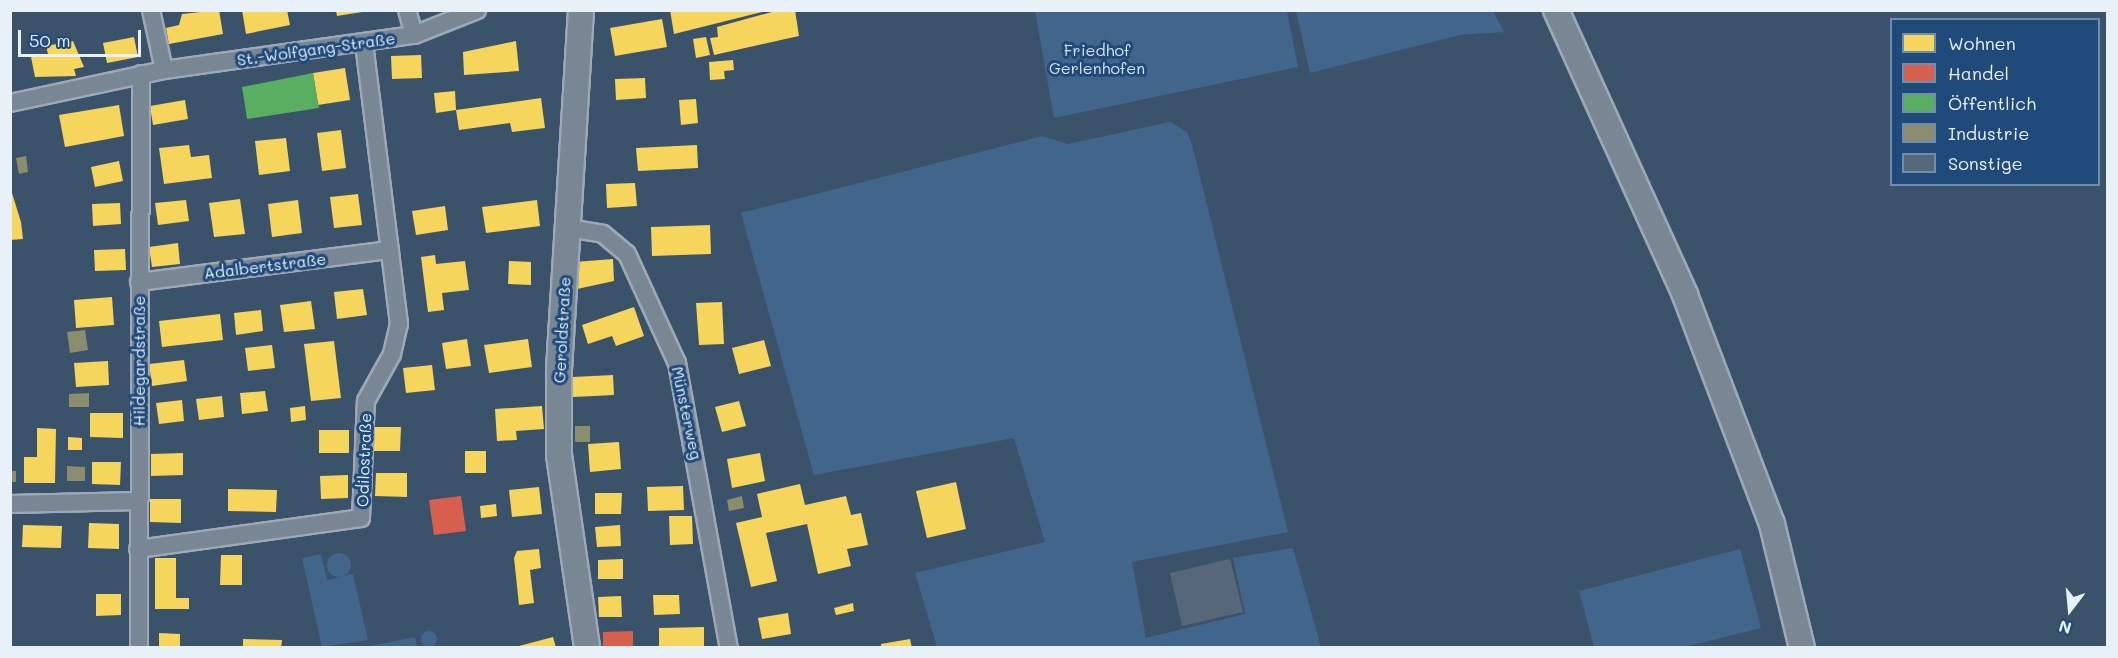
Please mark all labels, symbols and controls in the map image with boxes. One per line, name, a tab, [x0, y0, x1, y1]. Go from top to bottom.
scale bar	[21, 18, 144, 56]
legend	[1890, 18, 2100, 186]
text: 50 m	[29, 28, 71, 52]
street label: St.-Wolfgang-Straße	[236, 28, 396, 70]
text: Wohnen	[1948, 31, 2016, 55]
park label: Friedhof Gerlenhofen	[1049, 40, 1145, 78]
text: Handel	[1948, 61, 2009, 85]
text: Öffentlich	[1948, 91, 2036, 115]
text: Industrie	[1948, 121, 2029, 145]
text: Sonstige	[1948, 151, 2023, 175]
street label: Adalbertstraße	[203, 249, 327, 283]
street label: Geroldstraße	[550, 276, 574, 384]
street label: Hildegardstraße	[129, 296, 149, 426]
street label: Münsterweg	[668, 365, 706, 461]
street label: Odilostraße	[353, 413, 375, 507]
north arrow	[2040, 580, 2100, 640]
text: N	[2056, 616, 2074, 640]

